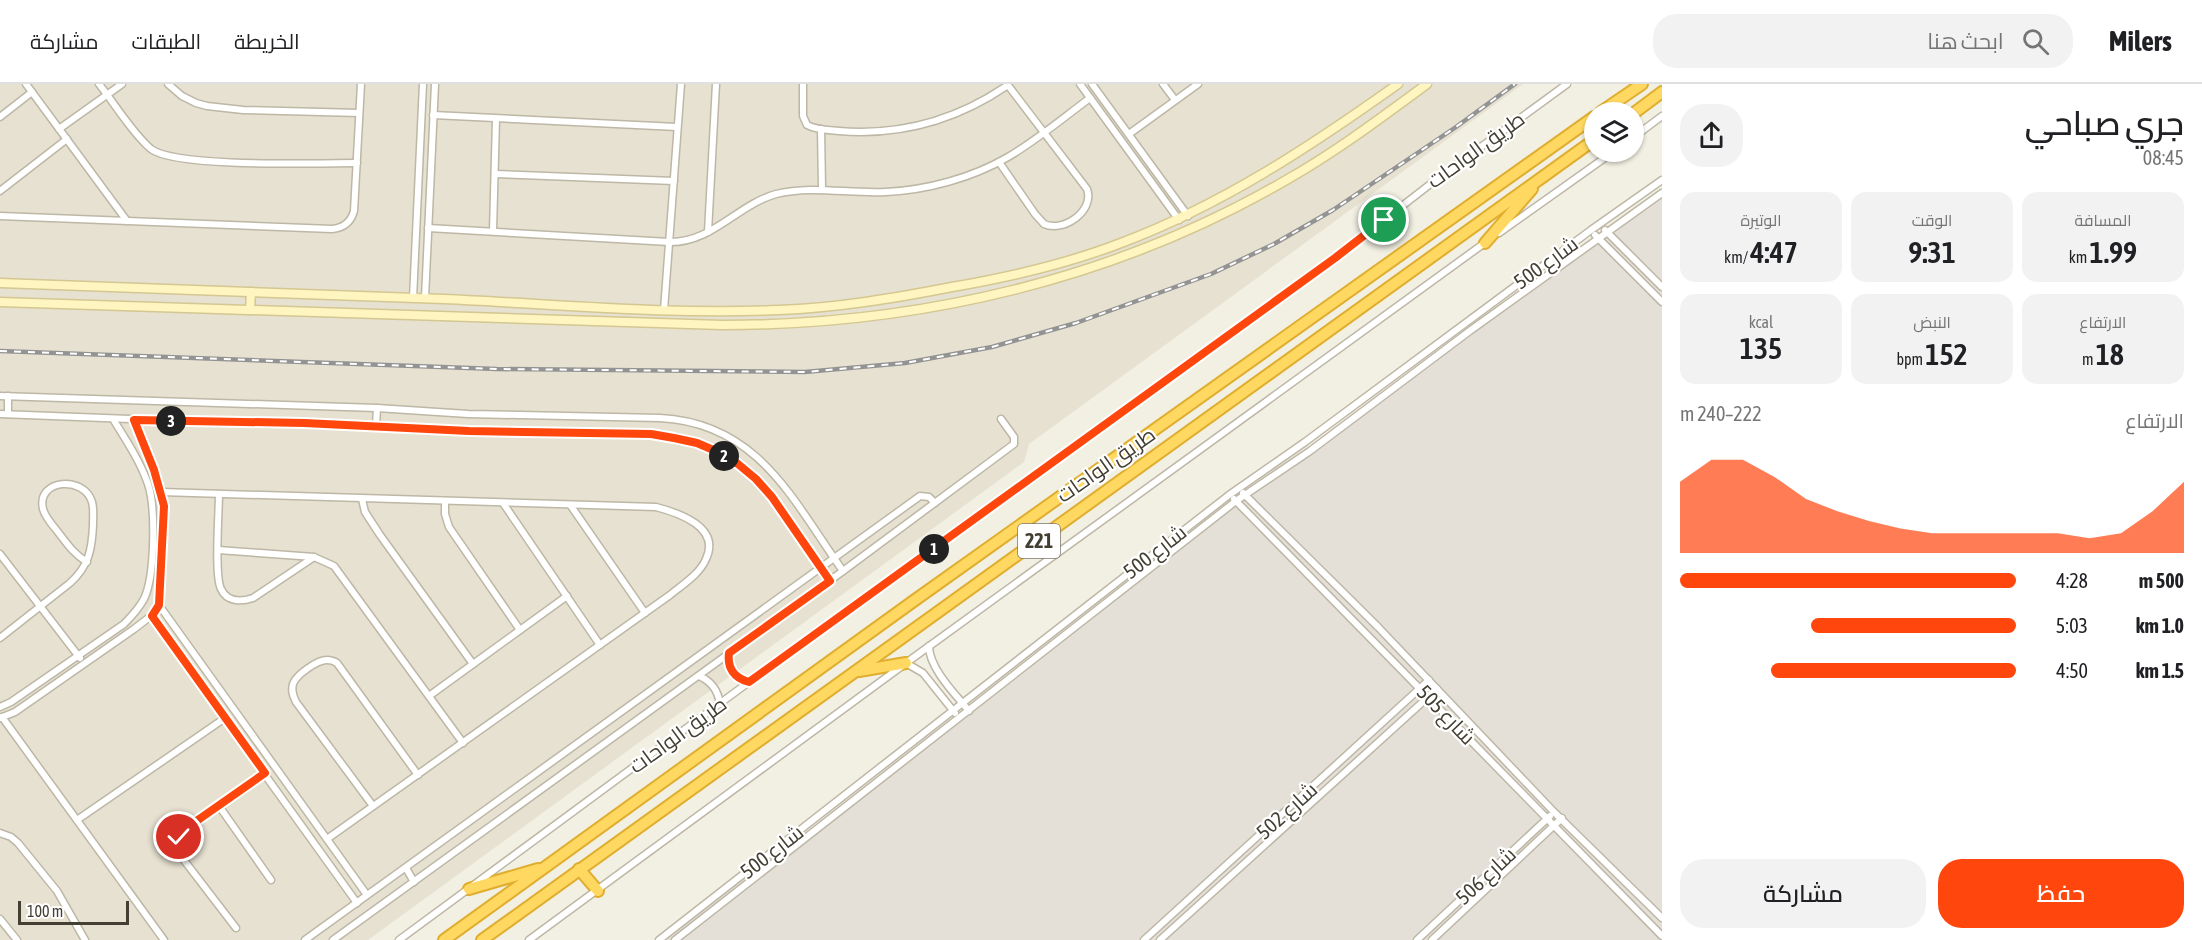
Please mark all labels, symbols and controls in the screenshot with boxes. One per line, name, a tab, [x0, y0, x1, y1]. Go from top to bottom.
search box	[1653, 14, 2073, 68]
icon: search	[2019, 25, 2052, 58]
text: Milers	[2109, 25, 2172, 57]
text: ابحث هنا	[1927, 28, 2004, 54]
text: مشاركة	[30, 29, 99, 53]
text: الطبقات	[132, 29, 201, 53]
text: الخريطة	[234, 29, 300, 53]
map controls	[1584, 102, 1644, 162]
button: layers	[1584, 102, 1644, 162]
button: share	[1680, 104, 1743, 167]
text: جري صباحي	[2025, 104, 2184, 142]
street label: طريق الواحات	[1422, 106, 1530, 194]
text: 08:45	[2143, 146, 2184, 169]
pin	[1358, 194, 1409, 245]
icon: arrive	[1367, 203, 1400, 236]
text: الوتيرة	[1740, 211, 1782, 229]
text: الوقت	[1912, 211, 1952, 229]
text: المسافة	[2075, 211, 2131, 229]
street label: شارع 500	[1509, 231, 1584, 296]
text: 4:47	[1750, 235, 1798, 269]
text: 9:31	[1908, 235, 1956, 269]
text: 1.99	[2090, 235, 2137, 269]
text: /km	[1724, 248, 1750, 266]
text: km	[2069, 248, 2090, 266]
text: kcal	[1749, 313, 1773, 331]
text: النبض	[1913, 313, 1951, 331]
text: الارتفاع	[2080, 313, 2126, 331]
text: 135	[1740, 331, 1782, 365]
text: 152	[1925, 337, 1968, 371]
text: 18	[2096, 337, 2124, 371]
text: bpm	[1896, 350, 1925, 368]
text: m	[2082, 350, 2096, 368]
text: 222–240 m	[1680, 402, 1762, 425]
pin: 3	[156, 406, 186, 436]
text: الارتفاع	[2125, 409, 2184, 432]
text: 3	[167, 412, 175, 430]
street label: طريق الواحات	[1052, 422, 1160, 508]
pin: 2	[709, 441, 739, 471]
text: 2	[720, 447, 728, 465]
street label: شارع 500	[1118, 519, 1192, 586]
road number: 221	[1018, 524, 1060, 558]
pin: 1	[919, 534, 949, 564]
text: 1	[930, 540, 938, 558]
text: 4:28	[2056, 569, 2088, 592]
text: 500 m	[2139, 569, 2184, 592]
text: 5:03	[2056, 614, 2088, 637]
text: 1.0 km	[2136, 614, 2184, 637]
text: 4:50	[2056, 659, 2088, 682]
text: 1.5 km	[2136, 659, 2184, 682]
street label: شارع 505	[1411, 680, 1481, 751]
street label: طريق الواحات	[624, 691, 732, 779]
street label: شارع 502	[1251, 777, 1324, 846]
pin	[153, 811, 204, 862]
street label: شارع 500	[735, 819, 809, 886]
icon: check	[162, 820, 195, 853]
street label: شارع 506	[1450, 842, 1522, 911]
button: مشاركة	[1680, 859, 1926, 928]
button: حفظ	[1938, 859, 2184, 928]
scale bar	[18, 898, 129, 926]
text: 100 m	[27, 902, 63, 920]

